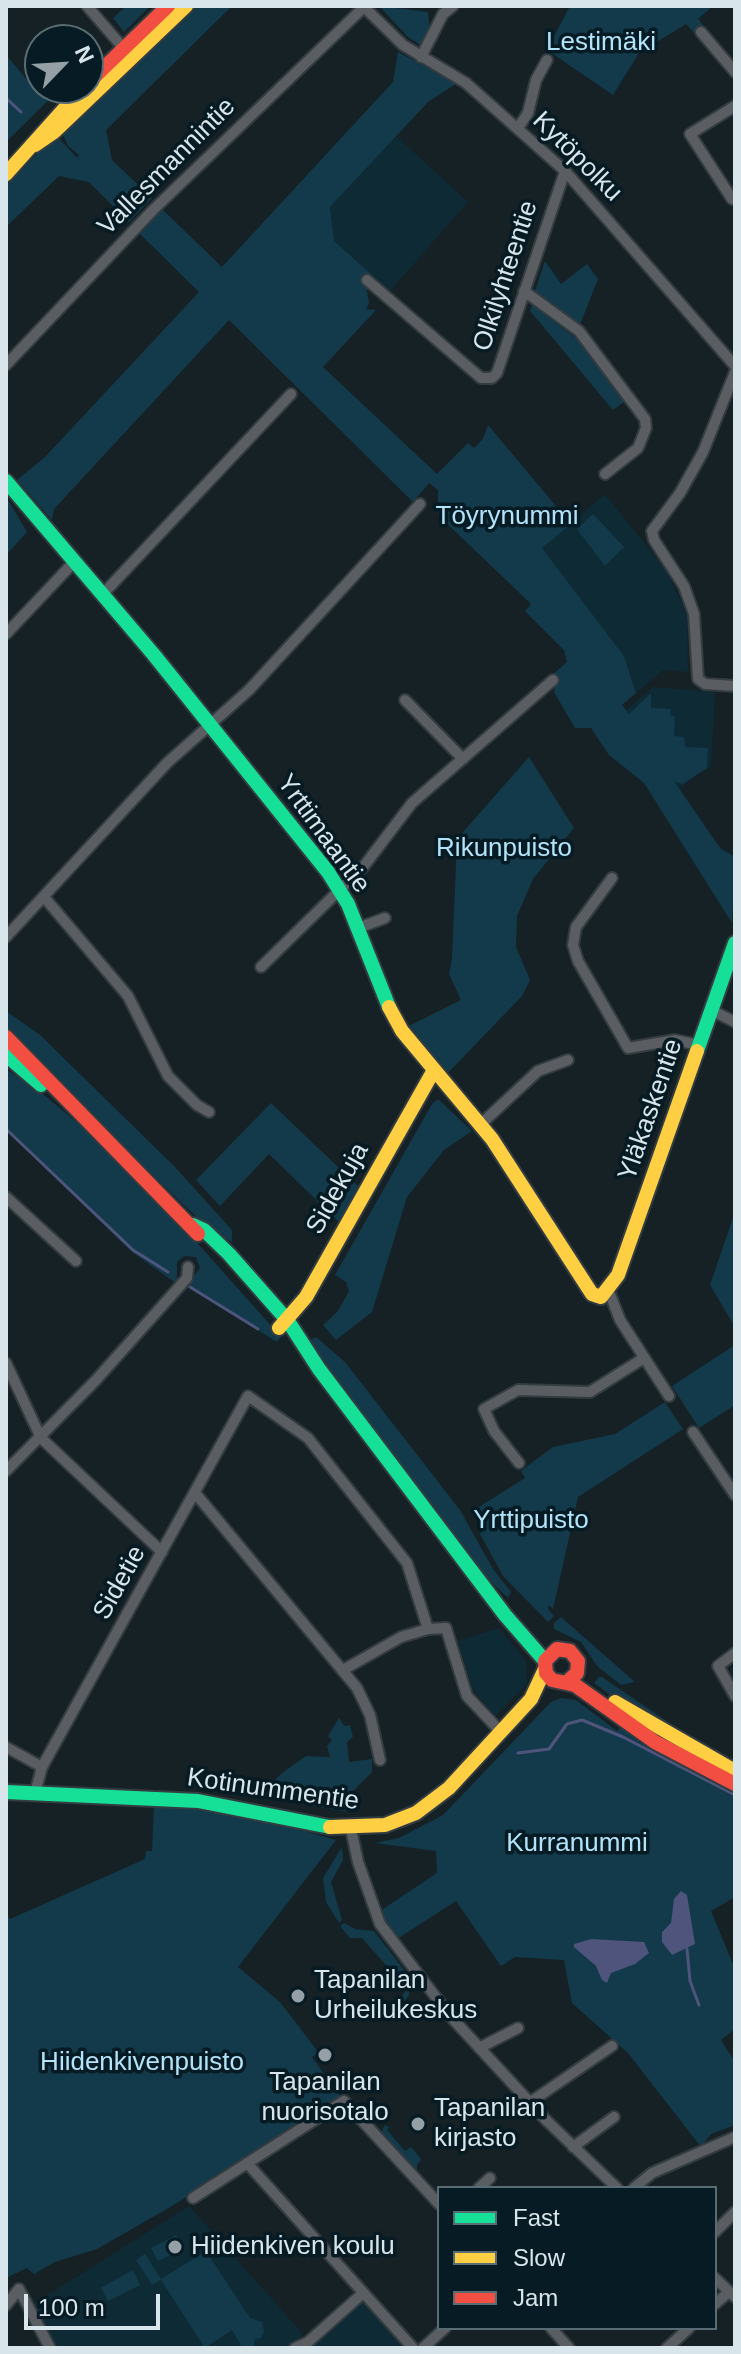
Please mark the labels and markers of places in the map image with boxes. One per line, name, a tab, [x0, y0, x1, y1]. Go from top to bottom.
place label: Tapanilan Urheilukeskus	[314, 1965, 477, 2026]
marker: Tapanilan Urheilukeskus	[289, 1987, 307, 2005]
marker: Tapanilan nuorisotalo	[316, 2046, 334, 2064]
place label: Tapanilan nuorisotalo	[261, 2067, 389, 2128]
place label: Tapanilan kirjasto	[434, 2093, 545, 2154]
marker: Tapanilan kirjasto	[409, 2115, 427, 2133]
place label: Hiidenkiven koulu	[191, 2231, 395, 2263]
marker: Hiidenkiven koulu	[166, 2238, 184, 2256]

